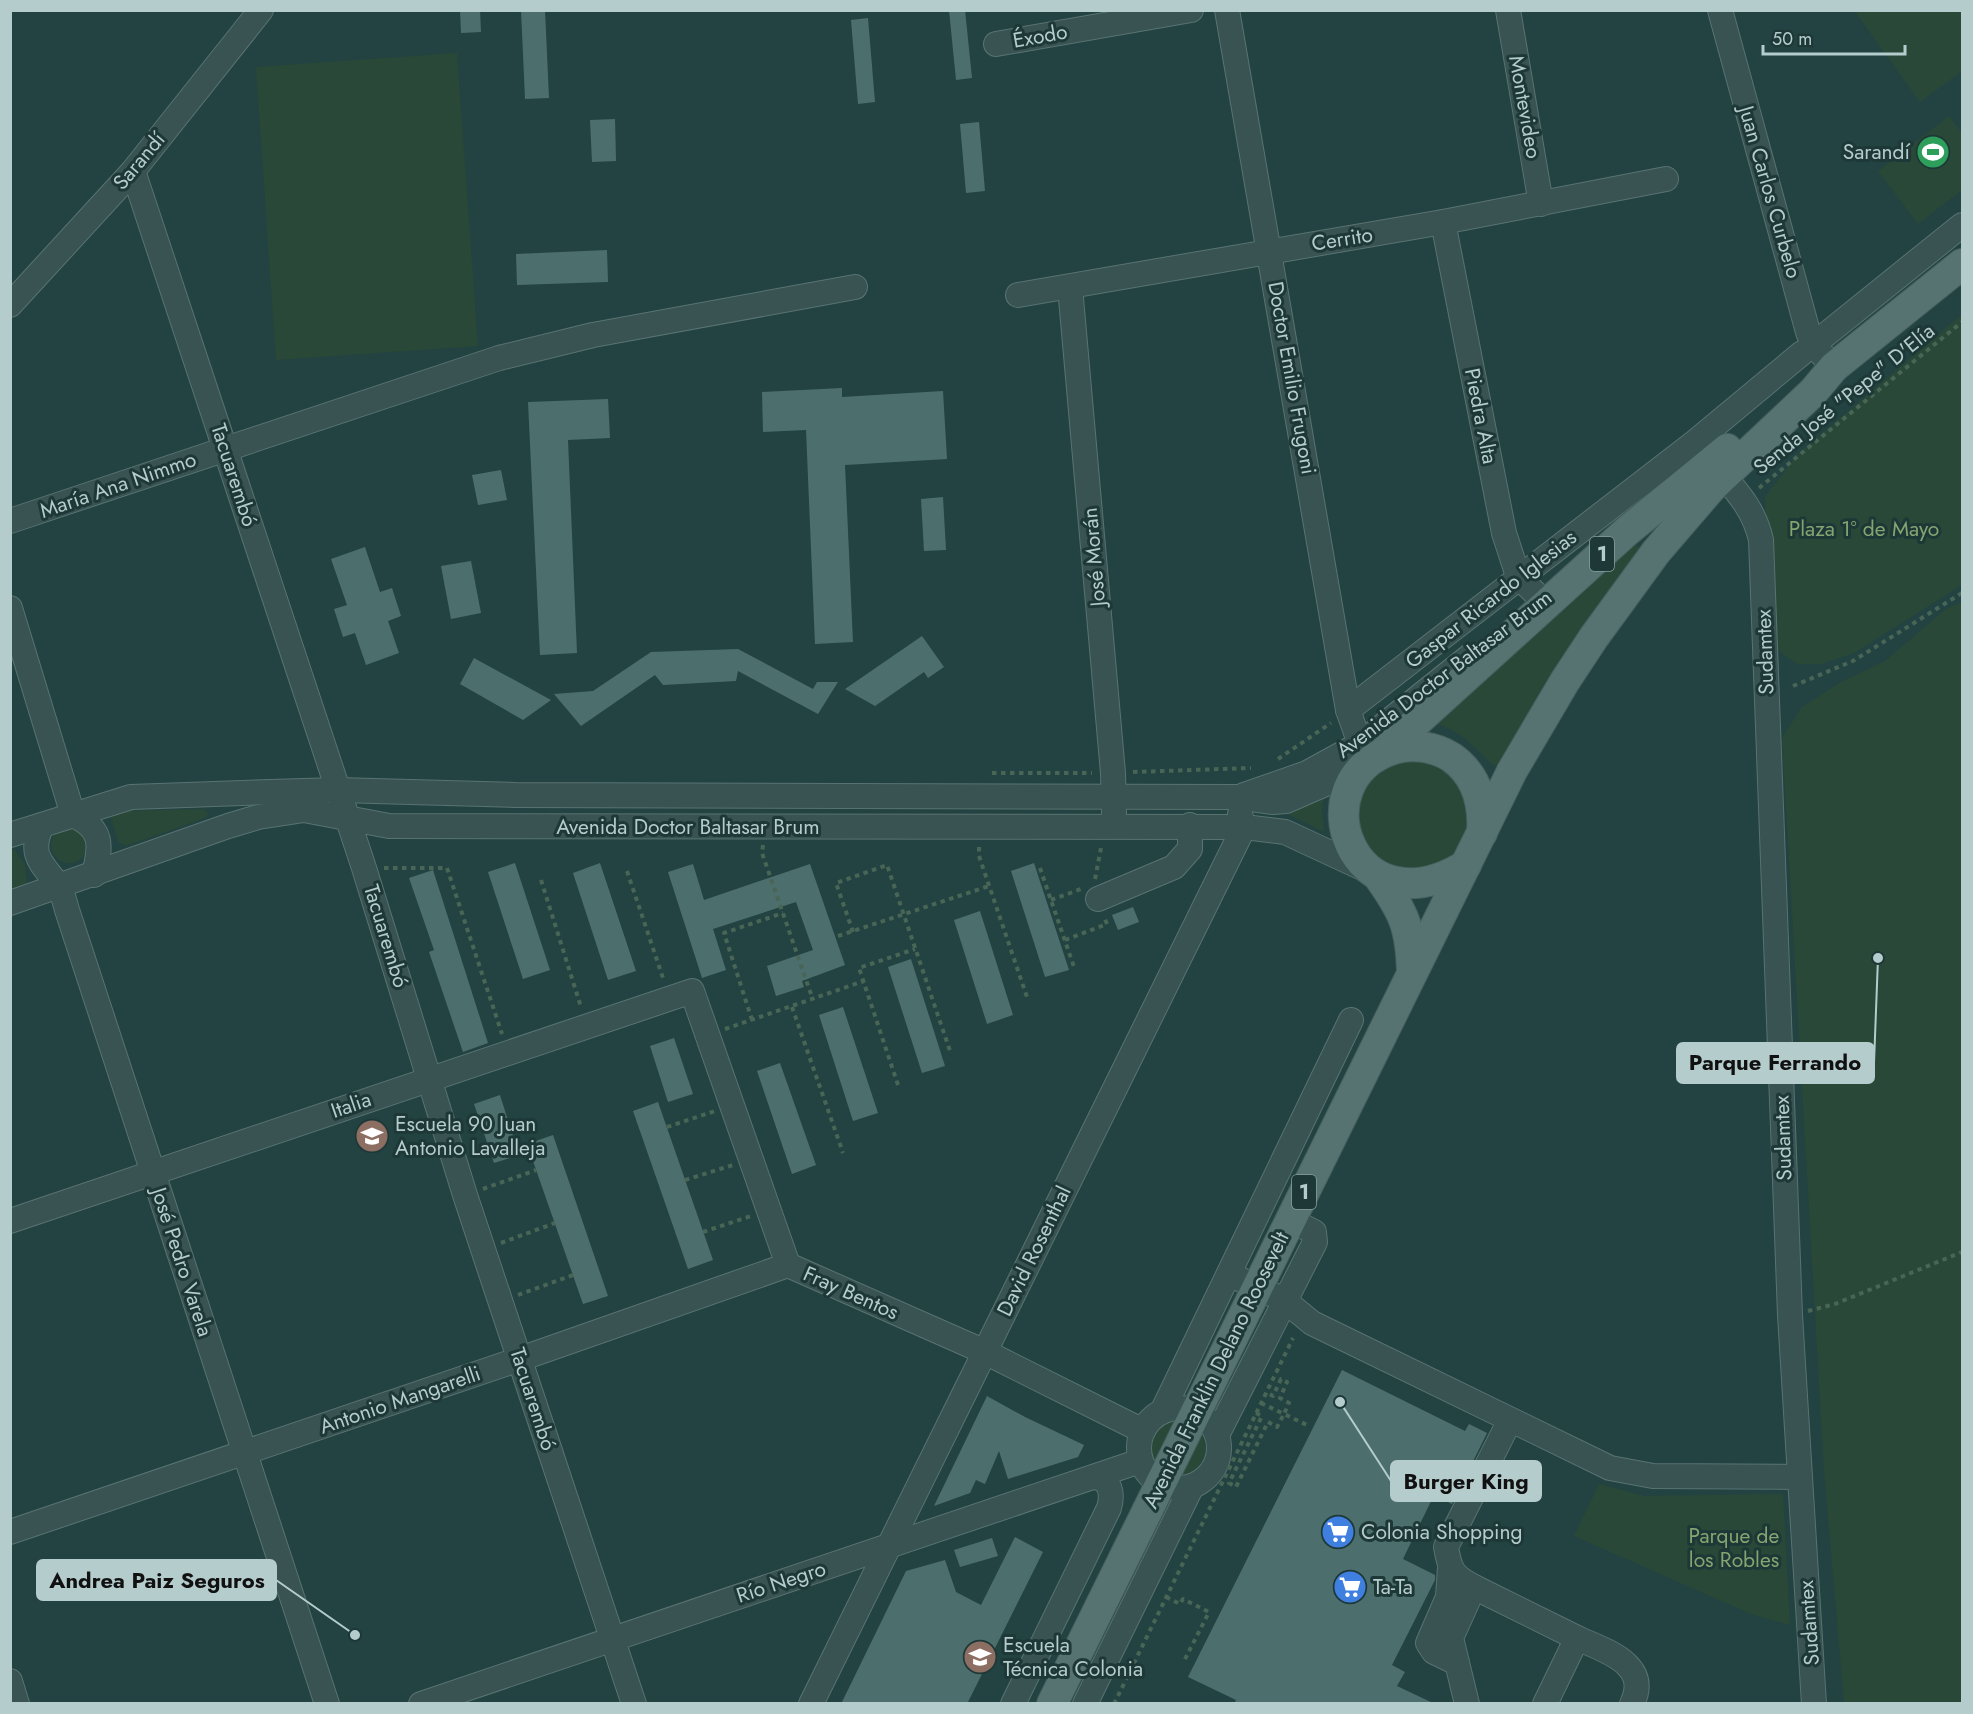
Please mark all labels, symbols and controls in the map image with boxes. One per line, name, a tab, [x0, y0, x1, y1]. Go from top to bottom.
street label: Éxodo	[1010, 16, 1070, 56]
scale bar	[1763, 18, 1906, 56]
text: 50 m	[1772, 26, 1812, 52]
street label: Montevideo	[1501, 53, 1549, 161]
street label: Juan Carlos Curbelo	[1730, 99, 1809, 282]
street label: Sarandí	[106, 124, 173, 196]
sports icon: Sarandí	[1915, 134, 1951, 170]
place label: Sarandí	[1843, 137, 1912, 167]
street label: Cerrito	[1309, 219, 1375, 259]
street label: Doctor Emilio Frugoni	[1260, 279, 1324, 477]
street label: Senda José "Pepe" D'Elía	[1747, 316, 1941, 482]
street label: Piedra Alta	[1457, 365, 1505, 467]
street label: Tacuarembó	[203, 420, 265, 530]
street label: María Ana Nimmo	[36, 444, 200, 526]
street label: José Morán	[1075, 506, 1114, 611]
park label: Plaza 1° de Mayo	[1789, 514, 1939, 544]
street label: Gaspar Ricardo Iglesias	[1399, 523, 1583, 675]
road number: 1	[1590, 537, 1614, 571]
street label: Avenida Doctor Baltasar Brum	[1330, 583, 1558, 765]
street label: Sudamtex	[1749, 609, 1781, 695]
street label: Avenida Doctor Baltasar Brum	[556, 812, 820, 842]
street label: Tacuarembó	[356, 881, 416, 991]
callout: Parque Ferrando	[1677, 1043, 1874, 1083]
text: Parque Ferrando	[1689, 1046, 1861, 1078]
street label: Italia	[327, 1084, 375, 1126]
street label: Sudamtex	[1767, 1095, 1799, 1181]
place label: Escuela 90 Juan Antonio Lavalleja	[395, 1109, 545, 1163]
school or university icon: Escuela 90 Juan Antonio Lavalleja	[354, 1118, 390, 1154]
road number: 1	[1292, 1175, 1316, 1209]
street label: José Pedro Varela	[143, 1181, 220, 1340]
street label: David Rosenthal	[989, 1181, 1079, 1321]
street label: Avenida Franklin Delano Roosevelt	[1136, 1226, 1296, 1514]
street label: Fray Bentos	[799, 1259, 903, 1327]
street label: Tacuarembó	[502, 1344, 564, 1454]
street label: Antonio Mangarelli	[315, 1358, 485, 1442]
callout: Burger King	[1391, 1461, 1541, 1501]
text: Burger King	[1403, 1465, 1529, 1497]
supermarket icon: Colonia Shopping	[1320, 1514, 1356, 1550]
place label: Colonia Shopping	[1361, 1517, 1522, 1547]
park label: Parque de los Robles	[1689, 1521, 1780, 1575]
street label: Río Negro	[732, 1553, 830, 1611]
callout: Andrea Paiz Seguros	[37, 1560, 276, 1600]
text: Andrea Paiz Seguros	[48, 1564, 265, 1596]
supermarket icon: Ta-Ta	[1332, 1569, 1368, 1605]
place label: Ta-Ta	[1373, 1572, 1413, 1602]
street label: Sudamtex	[1791, 1579, 1827, 1667]
place label: Escuela Técnica Colonia	[1003, 1630, 1143, 1684]
school or university icon: Escuela Técnica Colonia	[962, 1639, 998, 1675]

